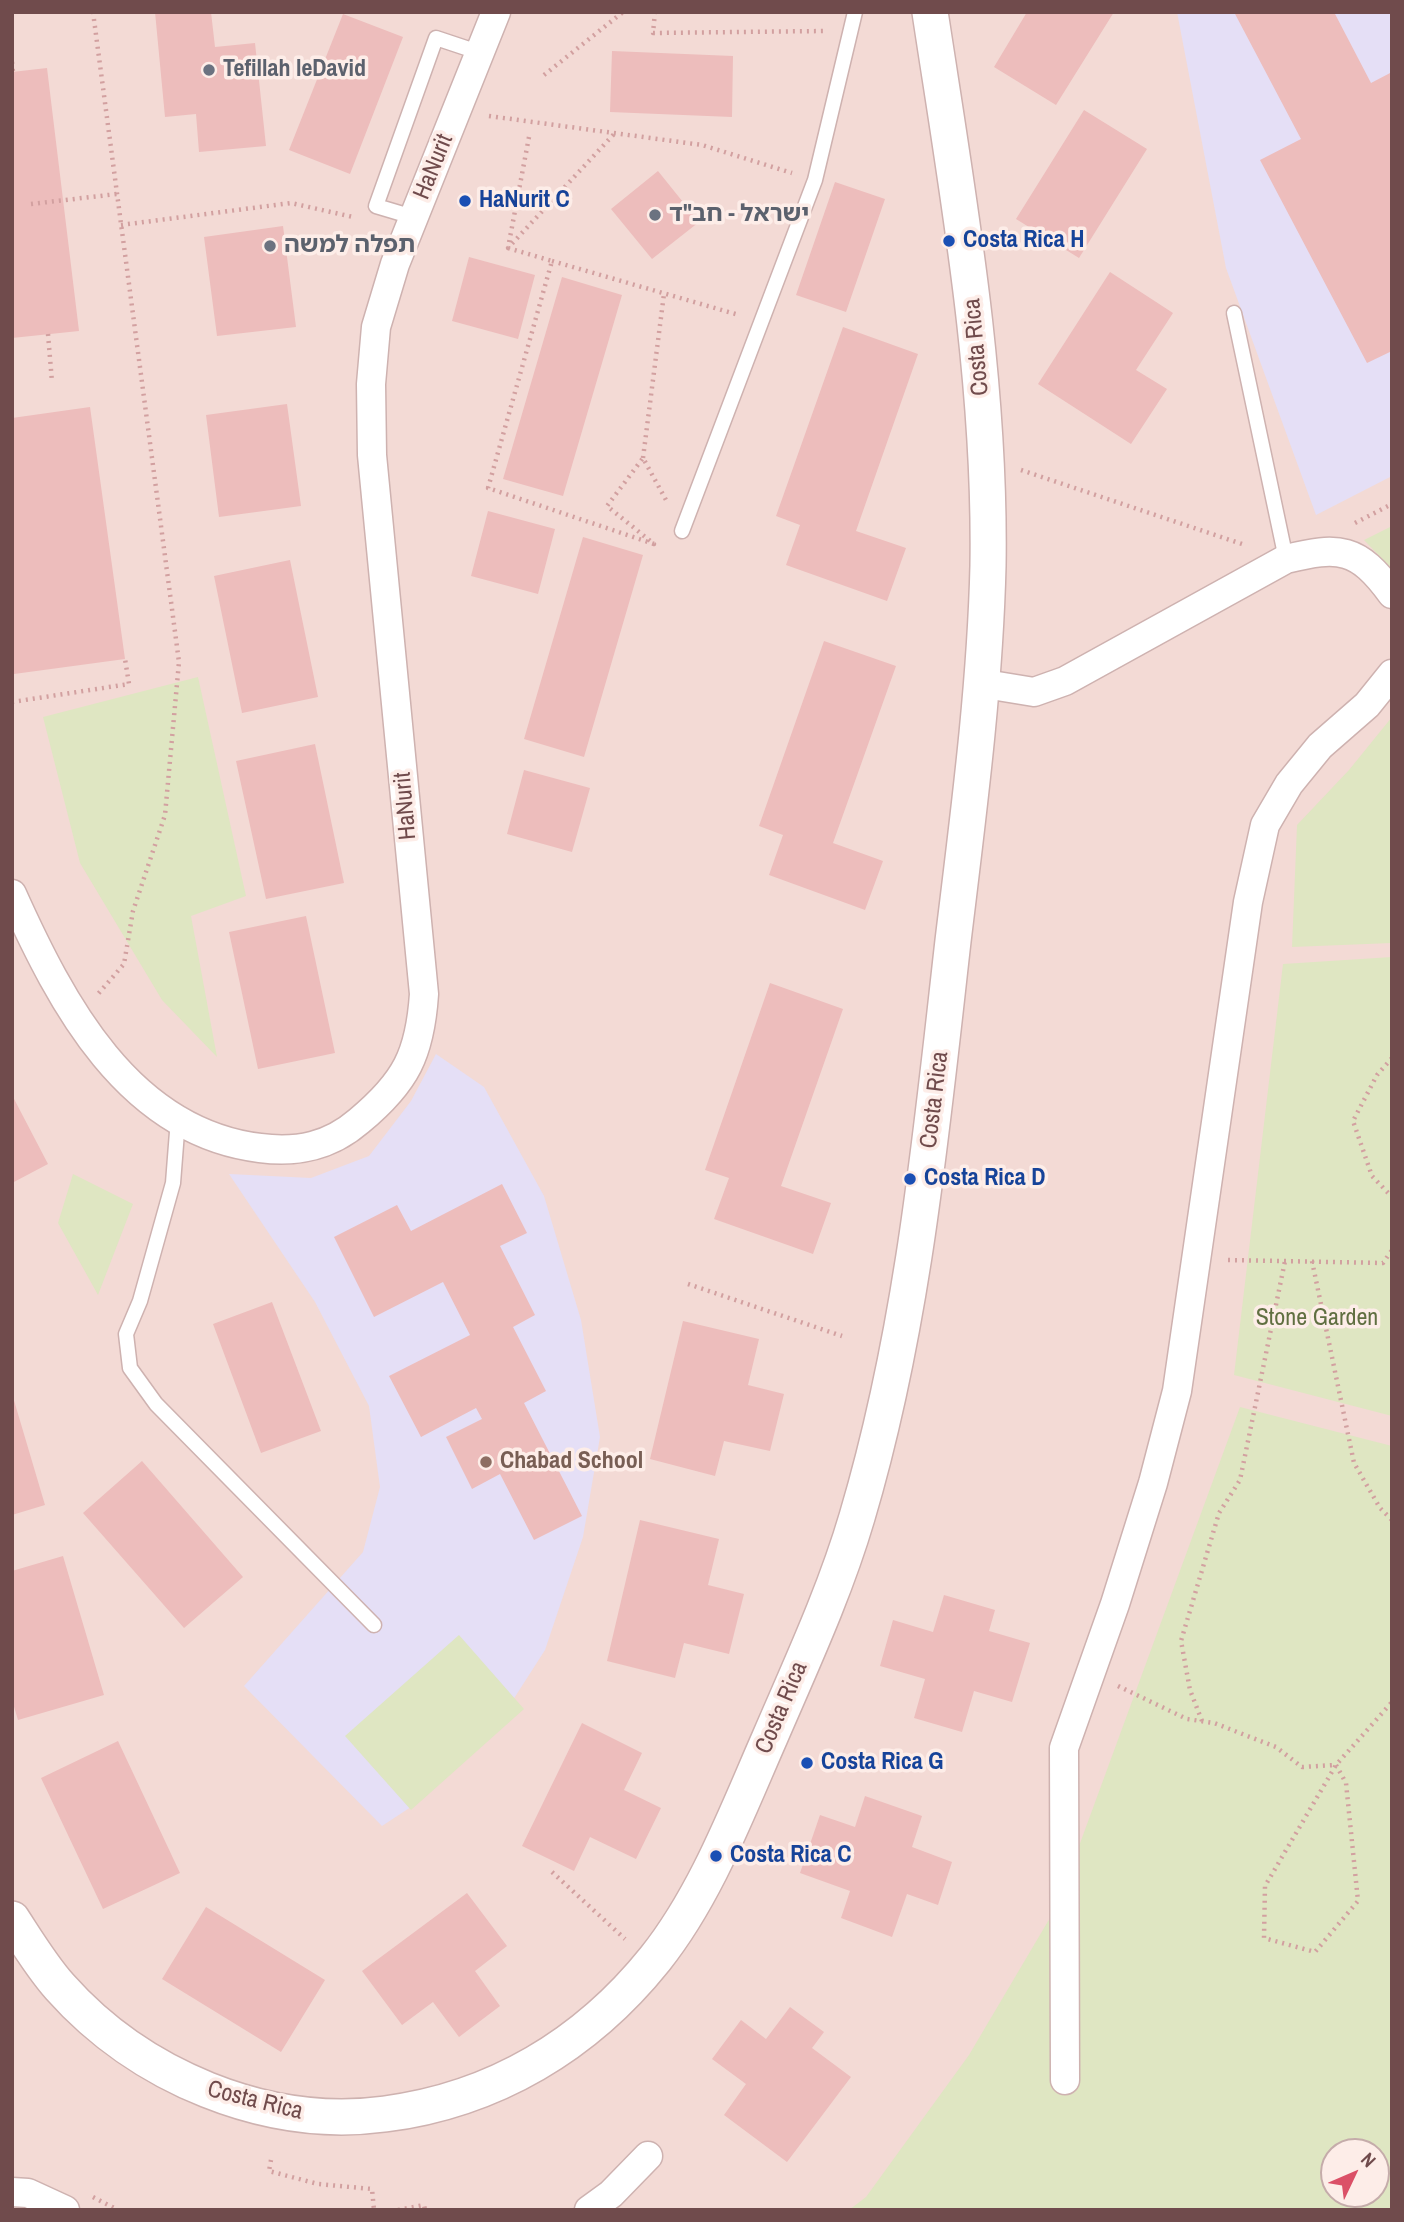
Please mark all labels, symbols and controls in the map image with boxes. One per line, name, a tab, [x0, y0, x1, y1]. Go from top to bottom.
place label: Tefillah leDavid	[223, 56, 366, 84]
marker: Tefillah leDavid	[201, 62, 217, 78]
street label: HaNurit	[408, 130, 460, 204]
place label: HaNurit C	[479, 187, 570, 215]
marker: HaNurit C	[457, 193, 473, 209]
place label: ישראל - חב"ד	[669, 201, 809, 229]
marker: ישראל - חב"ד	[647, 207, 663, 223]
place label: Costa Rica H	[963, 227, 1084, 255]
place label: תפלה למשה	[284, 232, 415, 260]
marker: Costa Rica H	[941, 233, 957, 249]
marker: תפלה למשה	[262, 238, 278, 254]
street label: Costa Rica	[958, 297, 996, 397]
street label: HaNurit	[389, 771, 423, 841]
street label: Costa Rica	[915, 1050, 955, 1150]
place label: Costa Rica D	[924, 1165, 1045, 1193]
marker: Costa Rica D	[902, 1171, 918, 1187]
park label: Stone Garden	[1256, 1305, 1378, 1333]
place label: Chabad School	[500, 1448, 643, 1476]
marker: Chabad School	[478, 1454, 494, 1470]
street label: Costa Rica	[750, 1658, 814, 1758]
place label: Costa Rica G	[821, 1749, 943, 1777]
marker: Costa Rica G	[799, 1755, 815, 1771]
place label: Costa Rica C	[730, 1842, 851, 1870]
marker: Costa Rica C	[708, 1848, 724, 1864]
street label: Costa Rica	[204, 2075, 306, 2127]
north arrow	[1320, 2138, 1390, 2208]
text: N	[1355, 2147, 1382, 2173]

